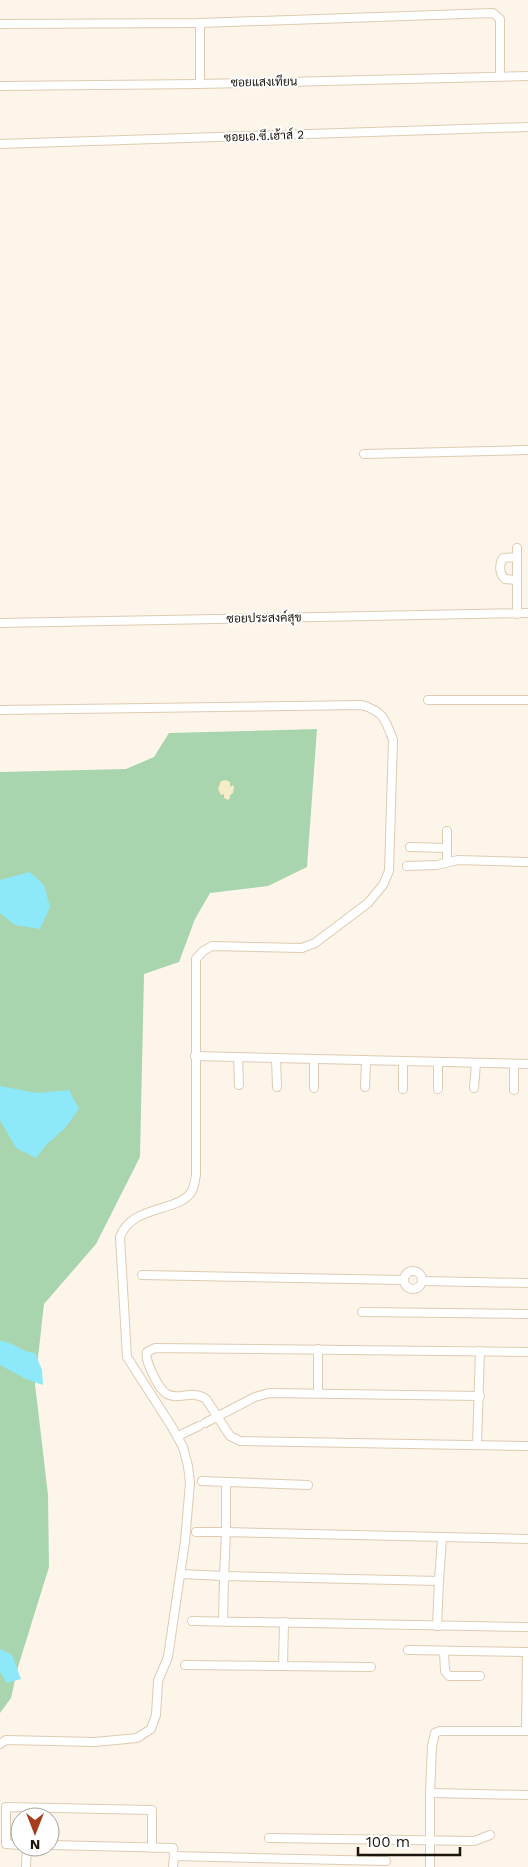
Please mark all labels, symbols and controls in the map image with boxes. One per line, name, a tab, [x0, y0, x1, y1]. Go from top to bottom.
street label: ซอยแสงเทียน	[230, 73, 298, 90]
street label: ซอยเอ.ซี.เฮ้าส์ 2	[224, 127, 304, 144]
street label: ซอยประสงค์สุข	[226, 609, 302, 628]
north arrow	[10, 1807, 60, 1857]
scale bar	[358, 1824, 460, 1856]
text: 100 m	[366, 1833, 410, 1851]
text: N	[30, 1837, 40, 1853]

